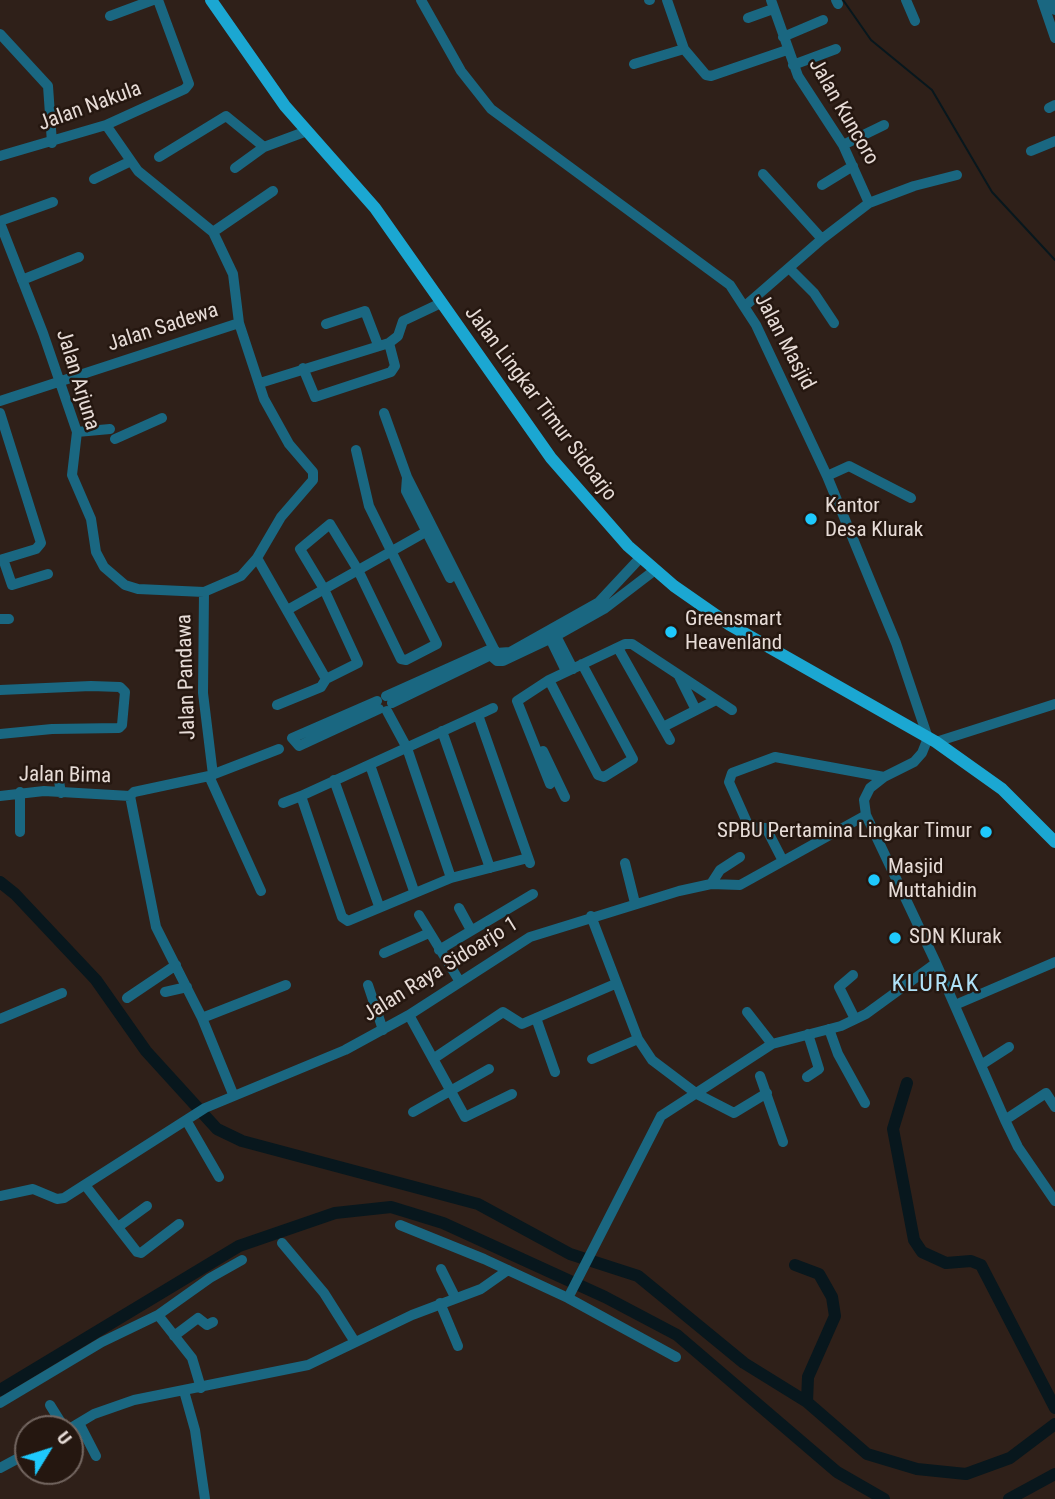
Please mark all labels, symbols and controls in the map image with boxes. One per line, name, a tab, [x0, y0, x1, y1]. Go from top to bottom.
street label: Jalan Kuncoro	[802, 54, 884, 170]
street label: Jalan Nakula	[35, 77, 145, 137]
street label: Jalan Masjid	[748, 289, 820, 395]
street label: Jalan Sadewa	[104, 298, 222, 358]
street label: Jalan Lingkar Timur Sidoarjo	[458, 302, 622, 506]
street label: Jalan Arjuna	[50, 327, 104, 433]
place label: Kantor Desa Klurak	[825, 494, 923, 544]
marker: Kantor Desa Klurak	[803, 511, 819, 527]
place label: Greensmart Heavenland	[685, 607, 782, 657]
street label: Jalan Pandawa	[172, 614, 202, 740]
marker: Greensmart Heavenland	[663, 624, 679, 640]
street label: Jalan Bima	[19, 763, 111, 789]
place label: SPBU Pertamina Lingkar Timur	[717, 819, 972, 845]
marker: SPBU Pertamina Lingkar Timur	[978, 824, 994, 840]
place label: Masjid Muttahidin	[888, 855, 977, 905]
marker: Masjid Muttahidin	[866, 872, 882, 888]
street label: Jalan Raya Sidoarjo 1	[359, 912, 523, 1028]
place label: SDN Klurak	[909, 925, 1002, 951]
marker: SDN Klurak	[887, 930, 903, 946]
district label: KLURAK	[892, 971, 980, 999]
north arrow	[14, 1415, 84, 1485]
text: U	[52, 1427, 77, 1449]

